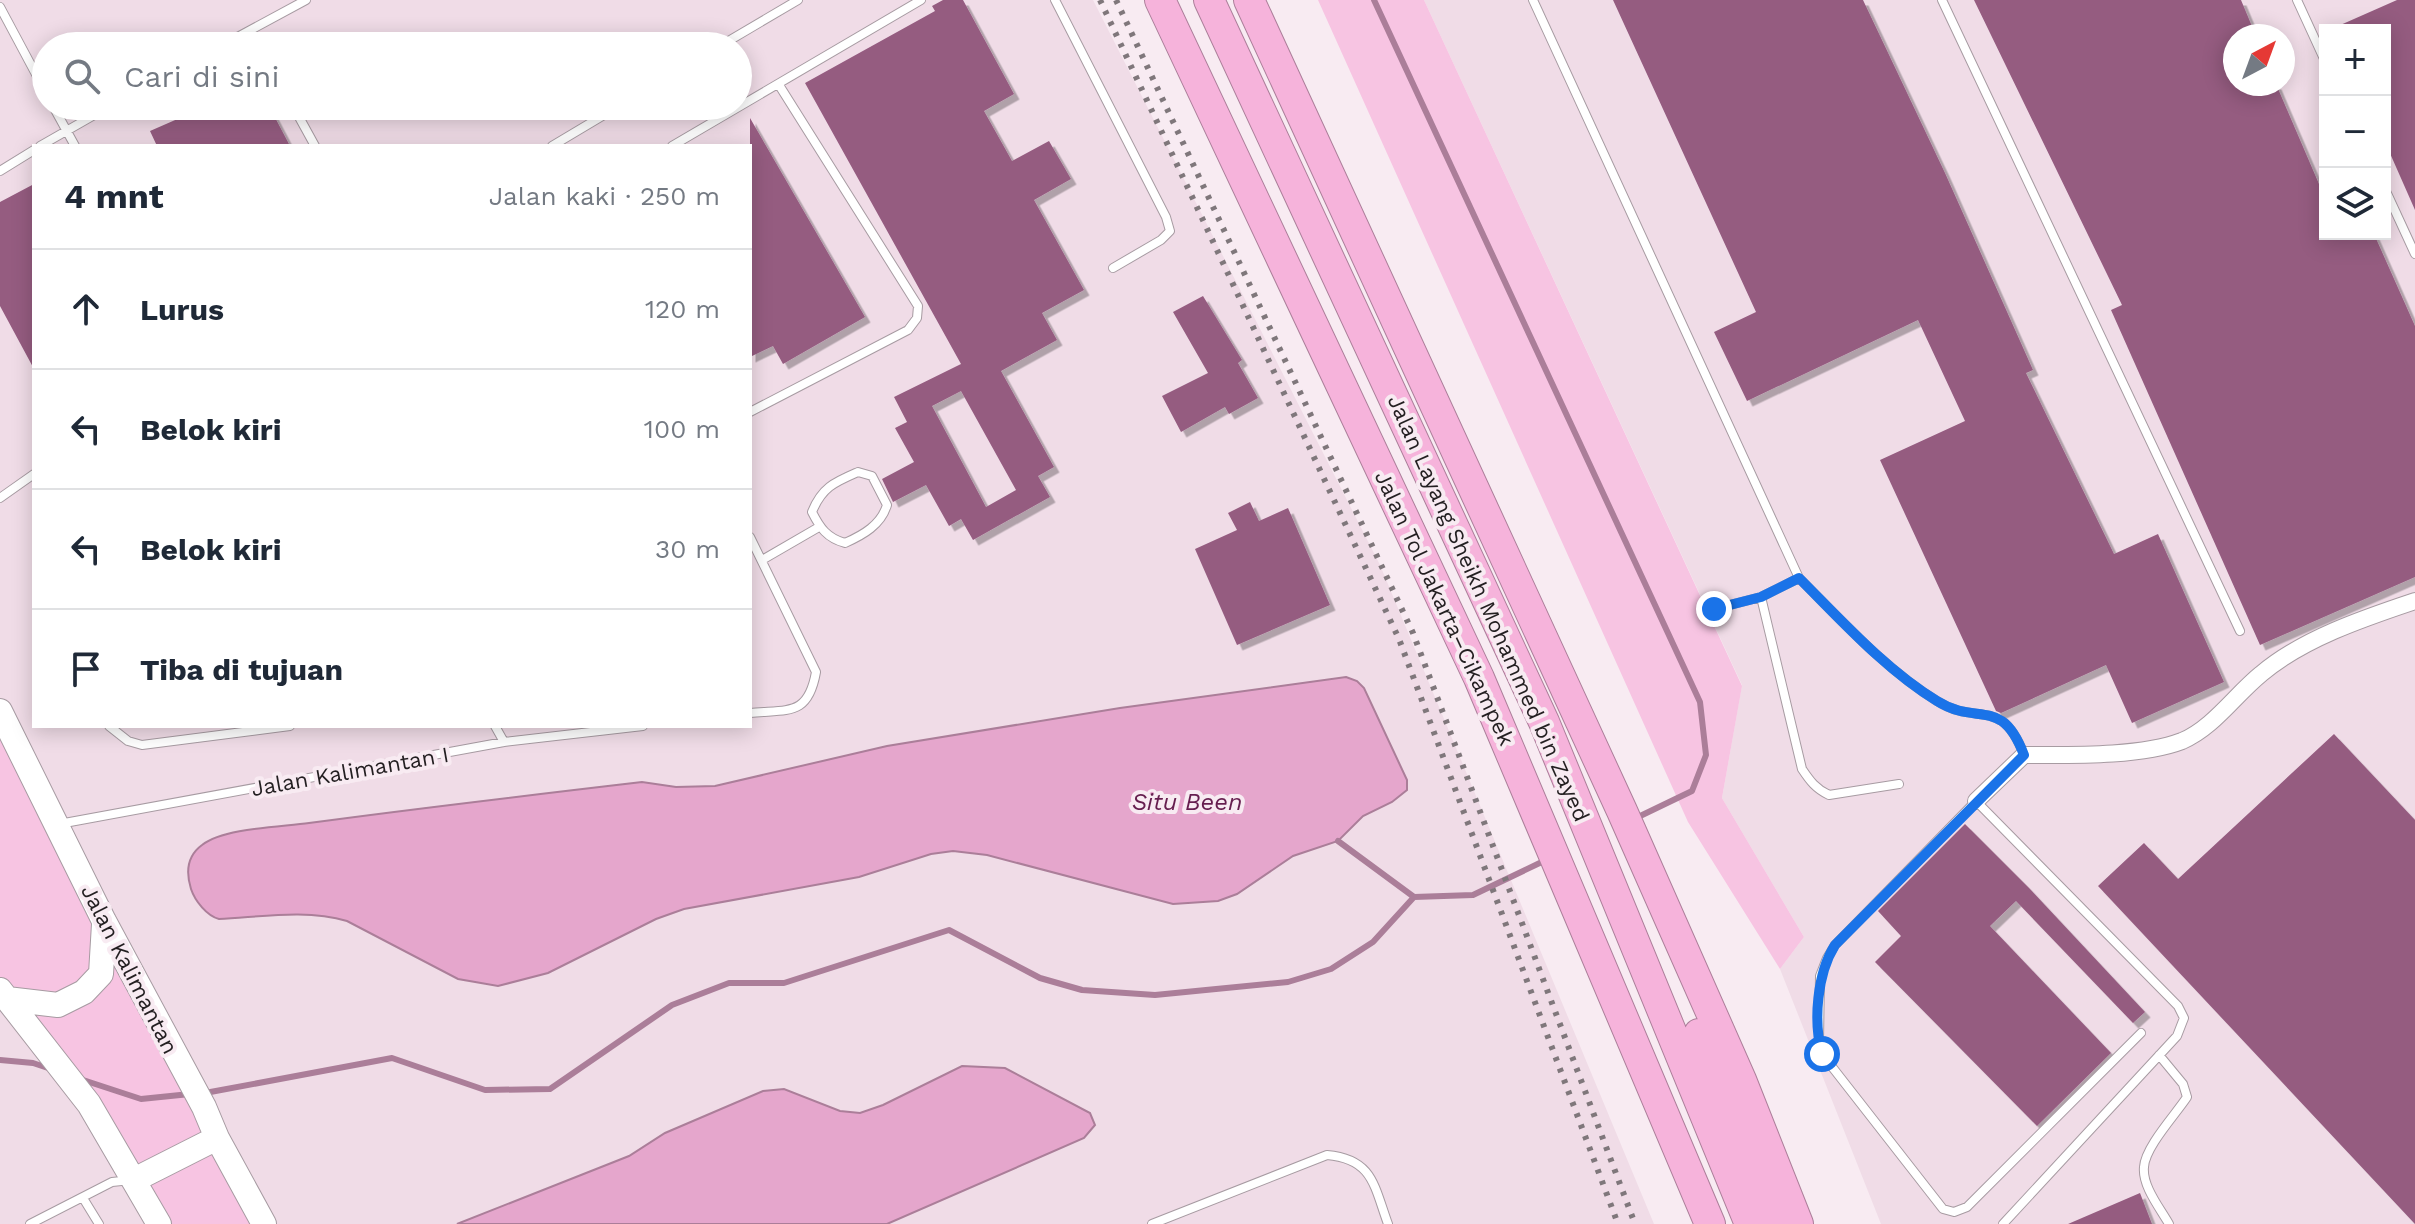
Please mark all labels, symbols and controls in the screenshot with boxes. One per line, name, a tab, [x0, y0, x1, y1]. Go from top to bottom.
north arrow	[2223, 24, 2295, 96]
map controls	[2319, 24, 2391, 240]
button: +	[2319, 24, 2391, 96]
search box	[32, 32, 752, 120]
icon: search	[60, 54, 104, 98]
text: Cari di sini	[124, 59, 279, 94]
button: −	[2319, 96, 2391, 168]
button: layers	[2319, 168, 2391, 240]
text: 4 mnt	[64, 176, 164, 216]
text: Jalan kaki · 250 m	[489, 181, 720, 211]
icon: ahead	[64, 287, 108, 331]
text: Lurus	[140, 292, 224, 327]
text: 120 m	[645, 294, 720, 324]
street label: Jalan Layang Sheikh Mohammed bin Zayed	[1383, 391, 1594, 825]
icon: left	[64, 407, 108, 451]
text: Belok kiri	[140, 412, 282, 447]
text: 100 m	[644, 414, 720, 444]
street label: Jalan Tol Jakarta–Cikampek	[1370, 467, 1519, 750]
icon: left	[64, 527, 108, 571]
text: Belok kiri	[140, 532, 282, 567]
text: 30 m	[655, 534, 720, 564]
route end	[1696, 591, 1732, 627]
icon: arrive	[64, 647, 108, 691]
text: Tiba di tujuan	[140, 652, 343, 687]
street label: Jalan Kalimantan I	[249, 742, 451, 801]
water label: Situ Been	[1132, 788, 1242, 816]
street label: Jalan Kalimantan	[76, 881, 183, 1058]
route start	[1804, 1036, 1840, 1072]

